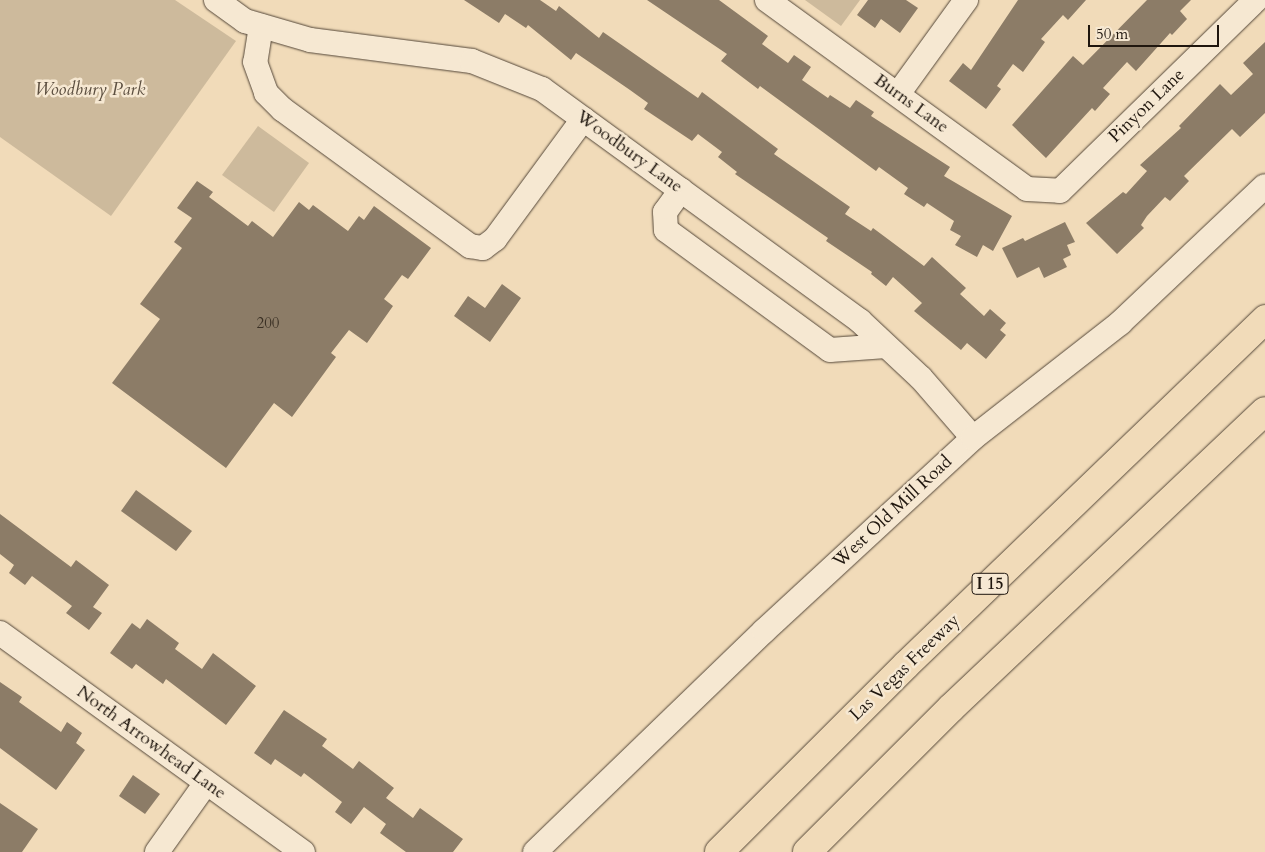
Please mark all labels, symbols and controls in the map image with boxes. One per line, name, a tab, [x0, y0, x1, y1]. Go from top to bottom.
scale bar	[1090, 15, 1221, 47]
text: 50 m	[1096, 24, 1128, 44]
street label: Pinyon Lane	[1104, 64, 1190, 148]
street label: Burns Lane	[870, 70, 952, 138]
park label: Woodbury Park	[35, 79, 145, 101]
street label: Woodbury Lane	[572, 106, 686, 198]
house number: 200	[256, 315, 280, 333]
street label: West Old Mill Road	[829, 451, 957, 573]
road number: I 15	[971, 570, 1009, 598]
street label: Las Vegas Freeway	[846, 610, 964, 726]
street label: North Arrowhead Lane	[72, 682, 230, 804]

